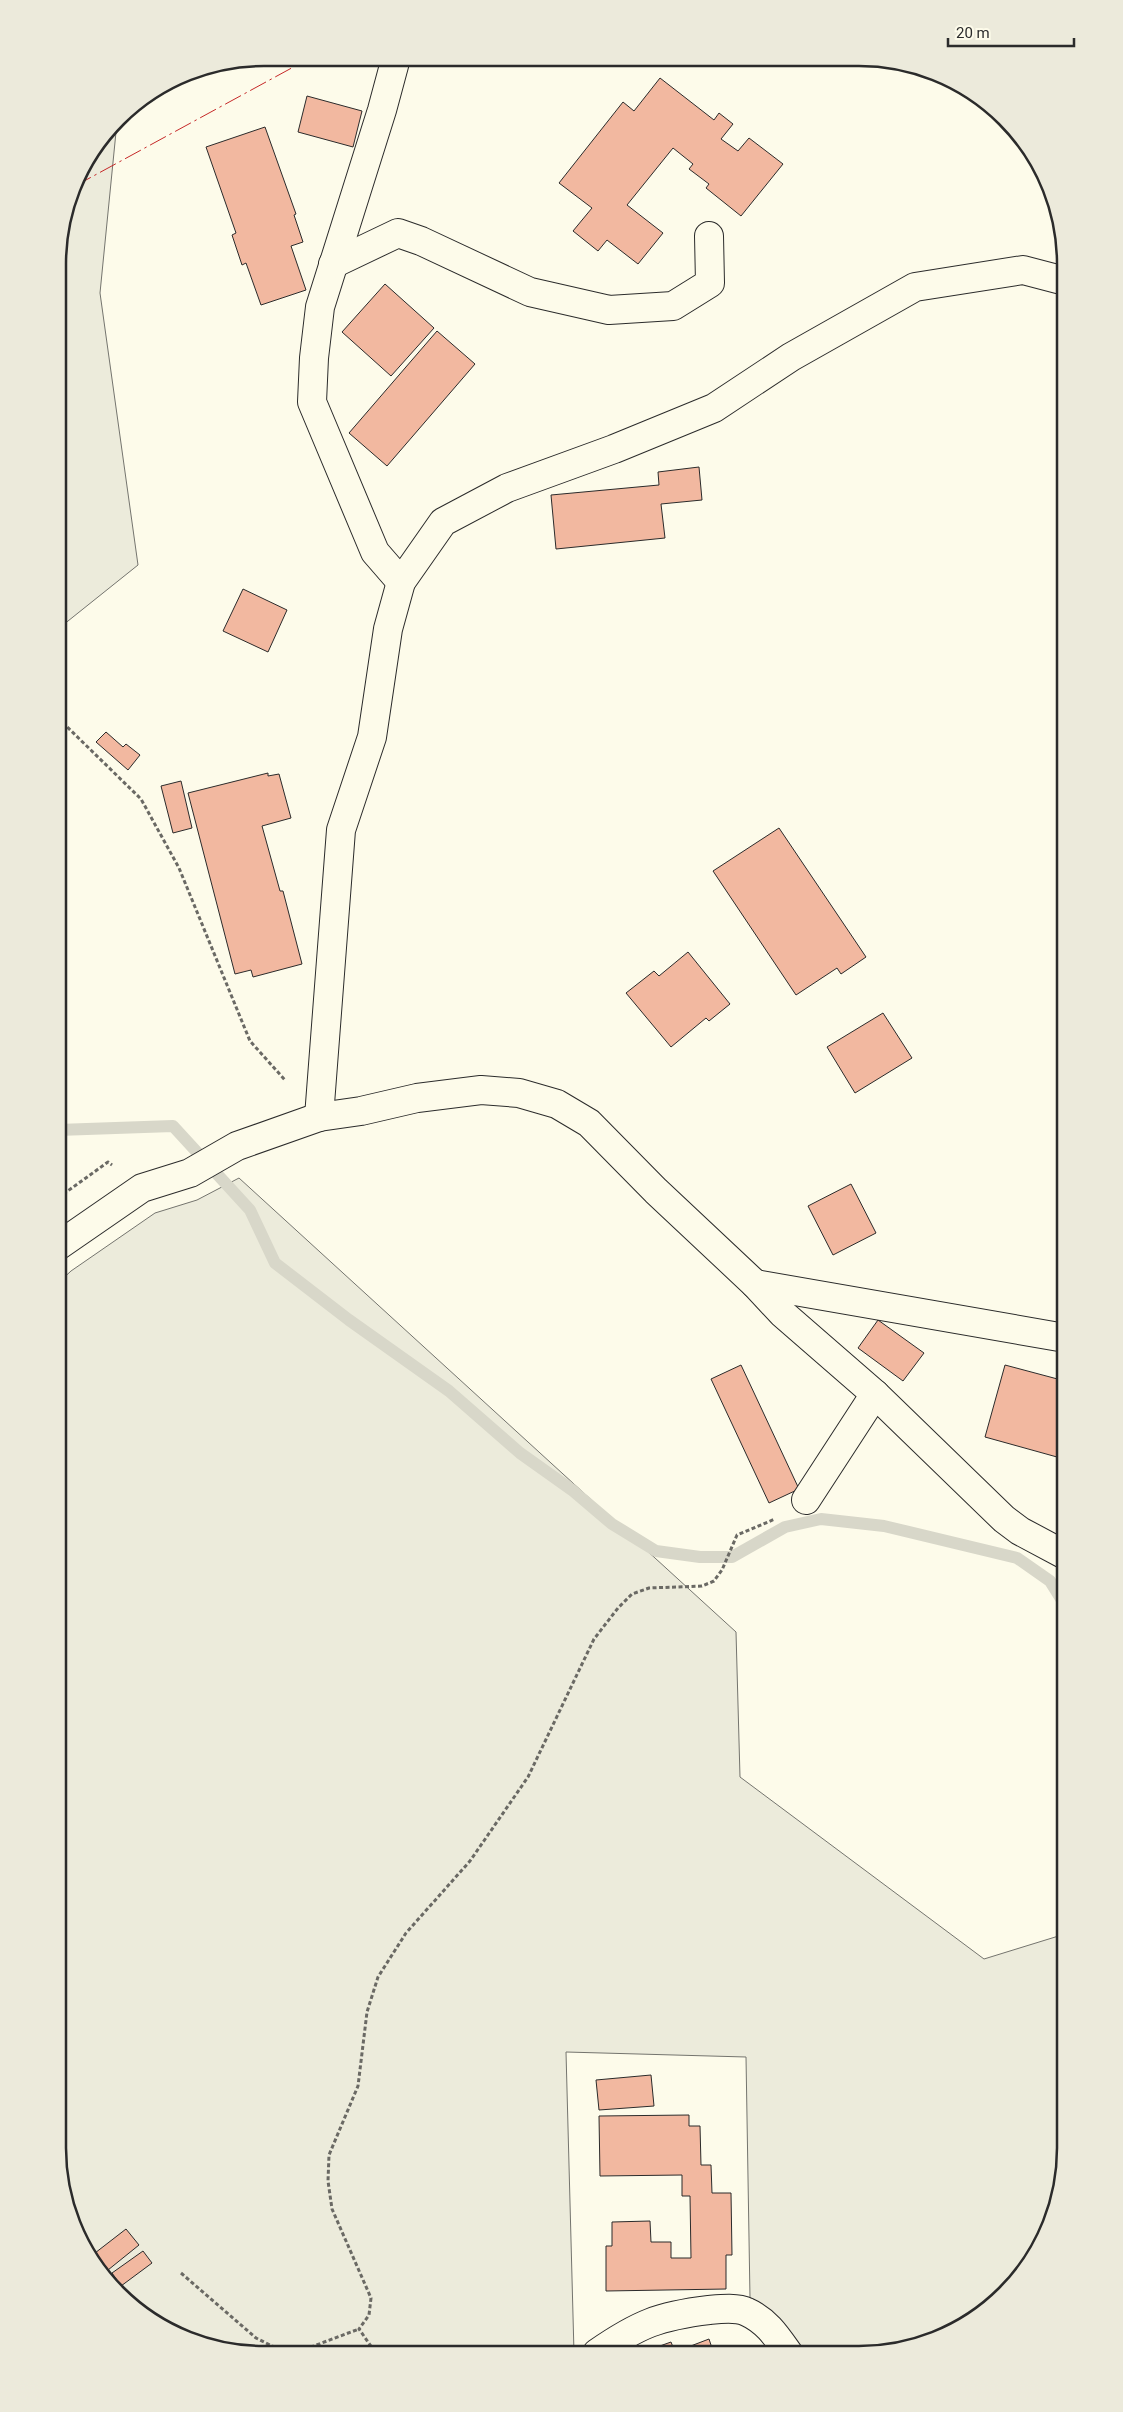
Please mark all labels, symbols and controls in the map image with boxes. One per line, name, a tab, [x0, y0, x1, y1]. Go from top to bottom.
scale bar	[948, 15, 1074, 47]
text: 20 m	[956, 24, 990, 42]

